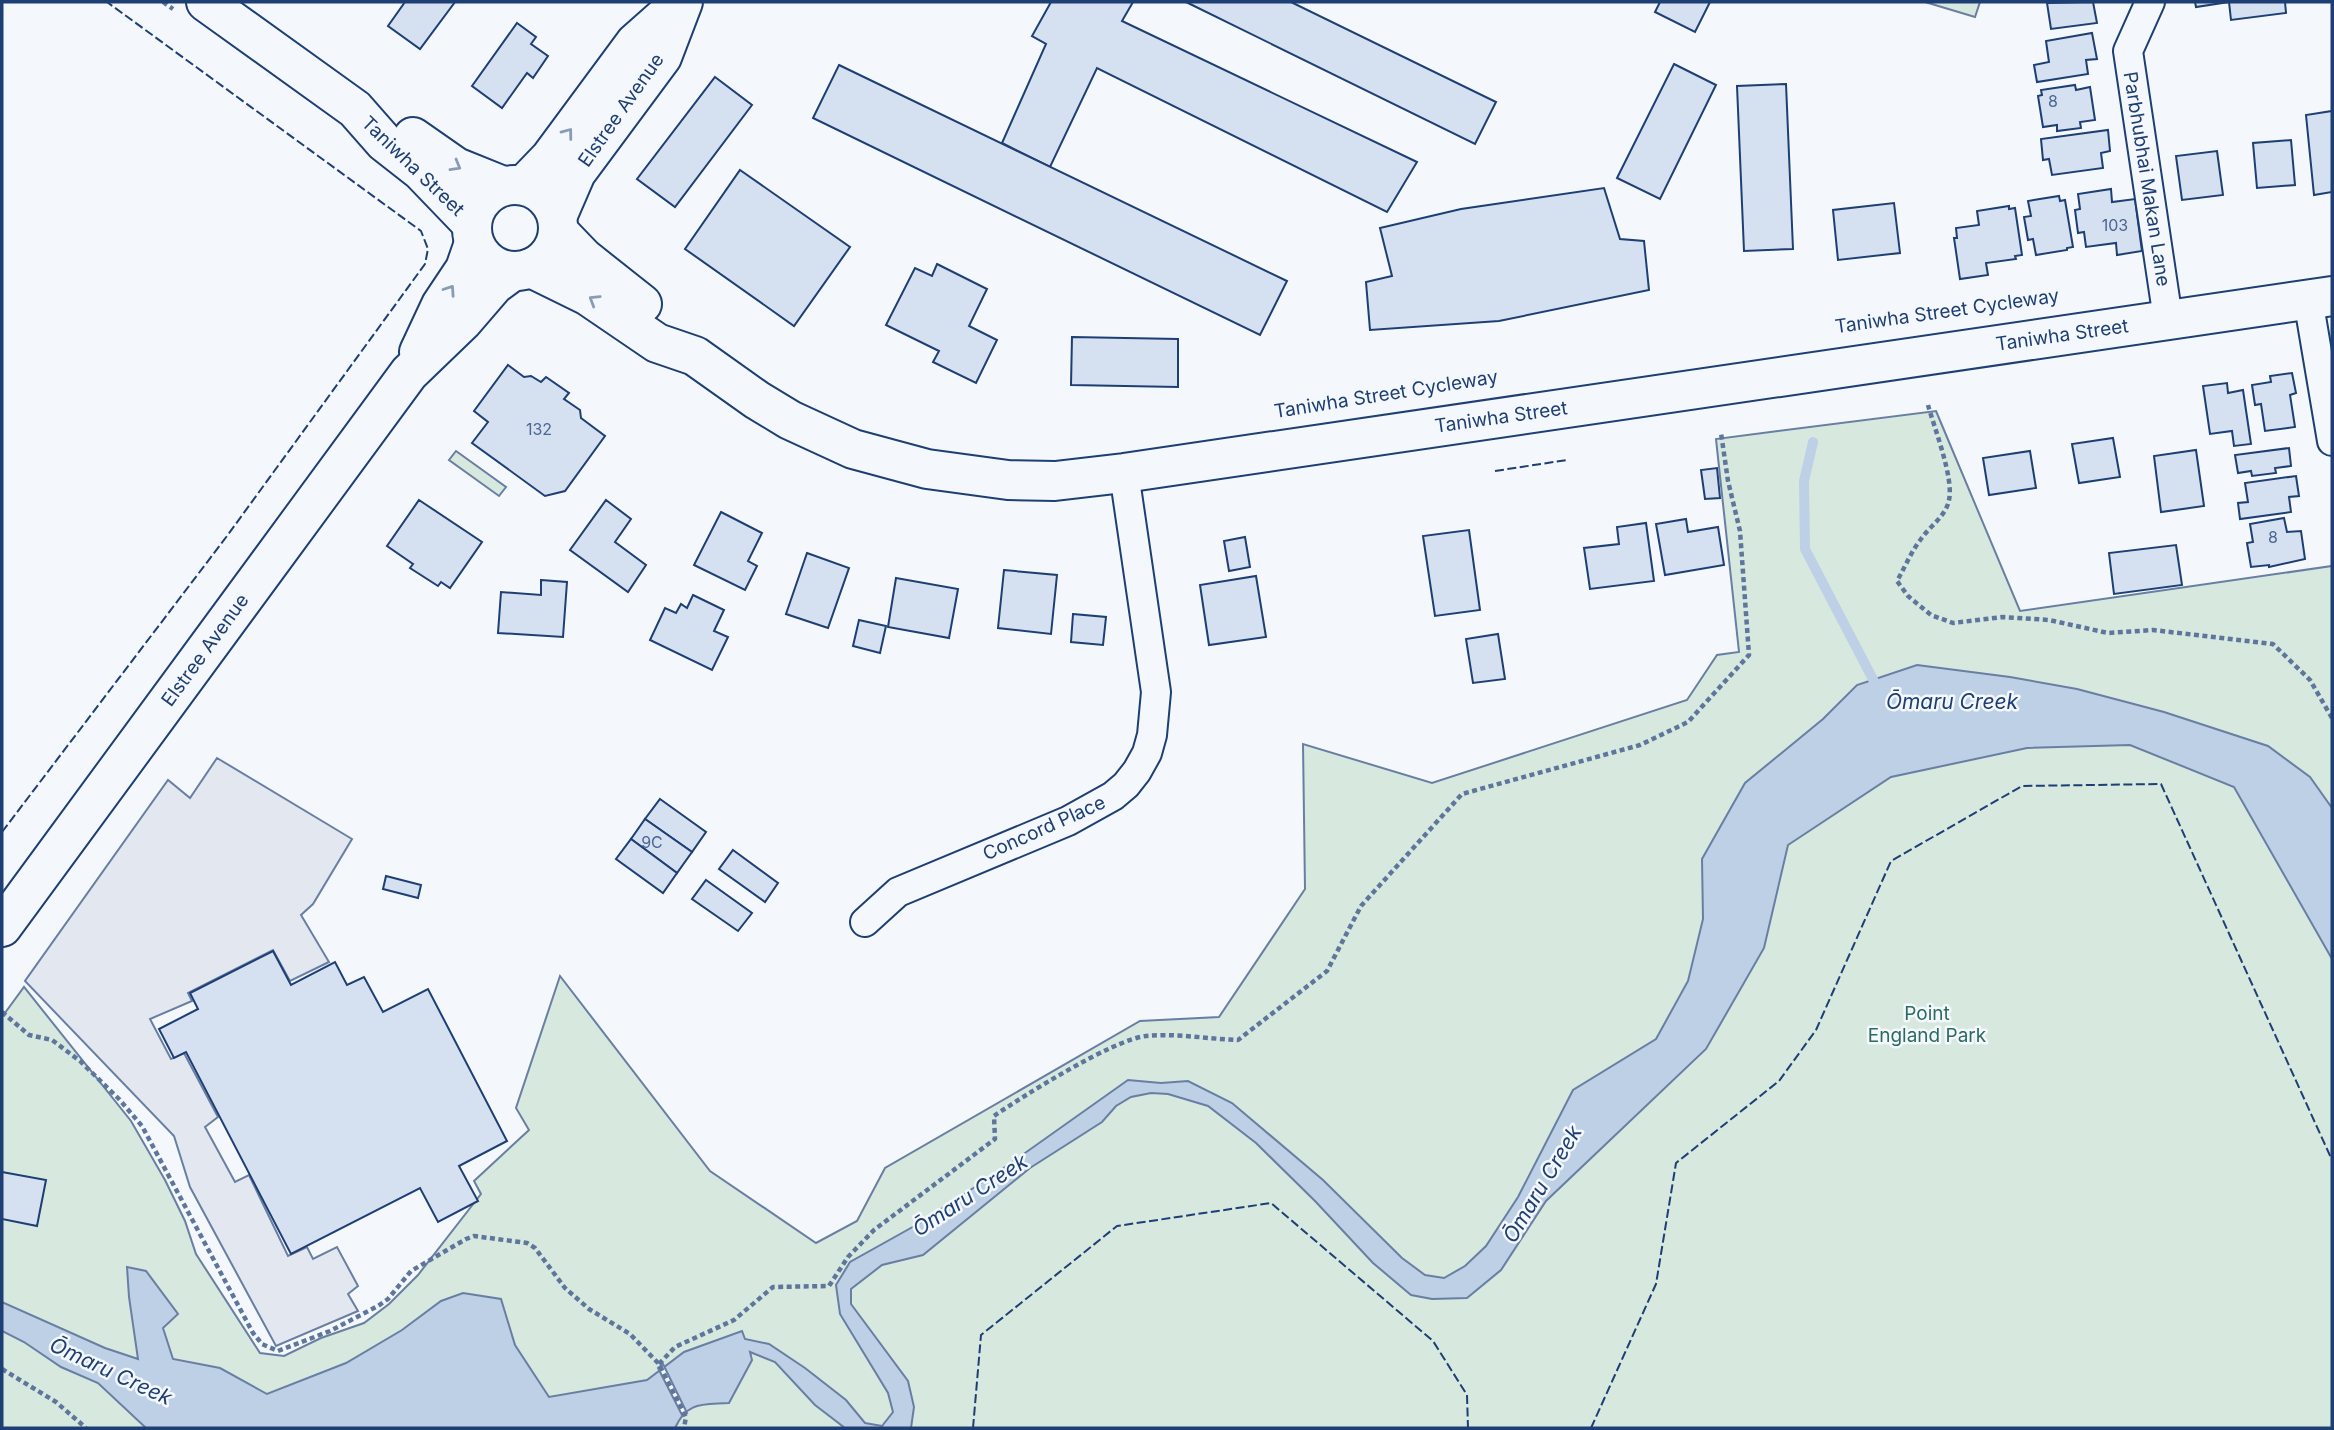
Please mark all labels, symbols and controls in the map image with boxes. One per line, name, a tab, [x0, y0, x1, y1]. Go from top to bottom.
street label: Elstree Avenue	[573, 49, 669, 171]
street label: Parbhubhai Makan Lane	[2119, 70, 2175, 288]
house number: 8	[2048, 91, 2058, 111]
street label: Taniwha Street	[357, 111, 469, 221]
one-way arrow	[560, 129, 573, 141]
one-way arrow	[449, 158, 462, 171]
house number: 103	[2102, 215, 2128, 235]
street label: Taniwha Street Cycleway	[1833, 284, 2061, 338]
one-way arrow	[442, 285, 455, 298]
one-way arrow	[588, 295, 601, 308]
street label: Taniwha Street	[1994, 314, 2130, 356]
street label: Taniwha Street Cycleway	[1273, 365, 1500, 423]
street label: Taniwha Street	[1433, 396, 1569, 438]
house number: 132	[526, 419, 552, 439]
house number: 8	[2268, 527, 2278, 547]
street label: Elstree Avenue	[157, 589, 253, 711]
water label: Ōmaru Creek	[1886, 689, 2019, 714]
street label: Concord Place	[979, 791, 1109, 865]
house number: 9C	[641, 832, 663, 852]
park label: Point England Park	[1868, 1002, 1987, 1047]
water label: Ōmaru Creek	[1497, 1121, 1587, 1247]
water label: Ōmaru Creek	[908, 1148, 1033, 1241]
water label: Ōmaru Creek	[46, 1332, 177, 1410]

